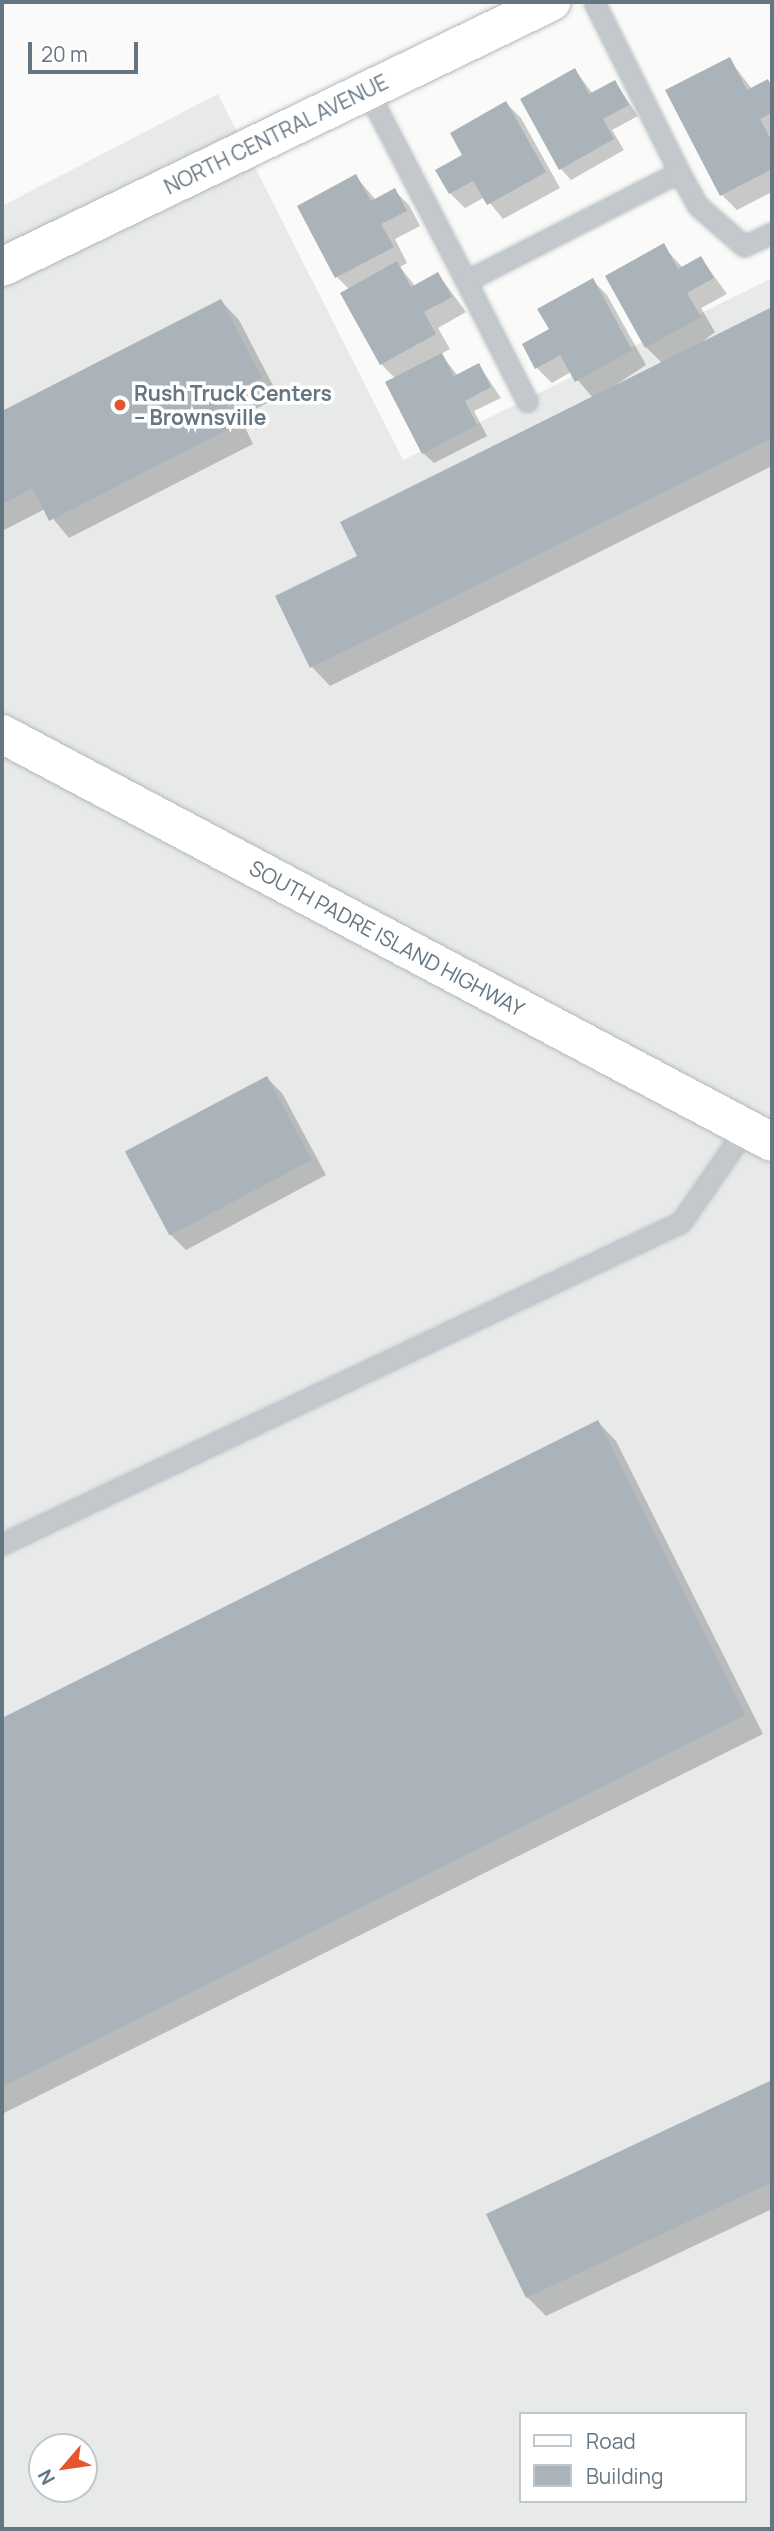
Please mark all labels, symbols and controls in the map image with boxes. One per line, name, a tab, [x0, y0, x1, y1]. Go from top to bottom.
scale bar	[32, 28, 142, 72]
text: 20 m	[41, 40, 88, 68]
street label: NORTH CENTRAL AVENUE	[160, 69, 392, 199]
place label: Rush Truck Centers – Brownsville	[134, 380, 332, 430]
marker: Rush Truck Centers – Brownsville	[112, 397, 128, 413]
street label: SOUTH PADRE ISLAND HIGHWAY	[245, 855, 529, 1021]
legend	[518, 2412, 746, 2503]
text: Road	[586, 2427, 636, 2455]
north arrow	[28, 2433, 98, 2503]
text: Building	[586, 2462, 663, 2490]
text: N	[32, 2465, 61, 2489]

